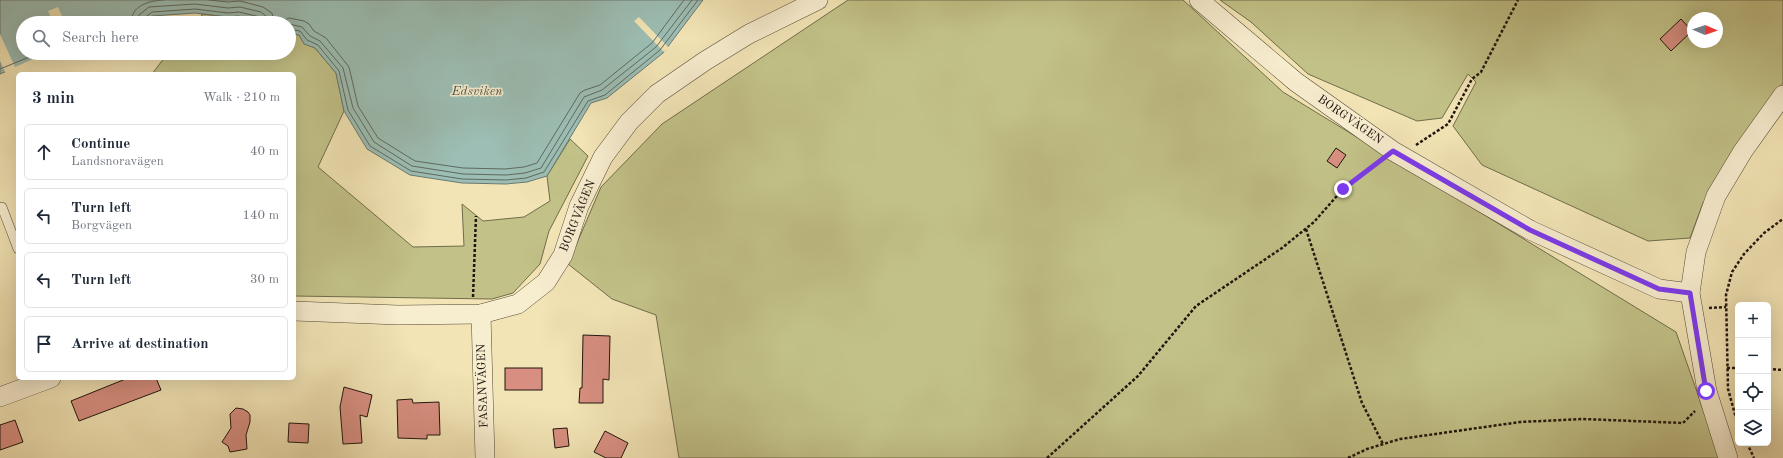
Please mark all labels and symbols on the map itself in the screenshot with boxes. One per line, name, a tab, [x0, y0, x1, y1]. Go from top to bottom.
north arrow	[1687, 12, 1723, 48]
water label: Edsviken	[450, 85, 503, 98]
street label: BORGVÄGEN	[1315, 90, 1387, 147]
street label: BORGVÄGEN	[554, 177, 598, 254]
route end	[1334, 180, 1352, 198]
street label: FASANVÄGEN	[472, 344, 490, 428]
route start	[1697, 382, 1715, 400]

